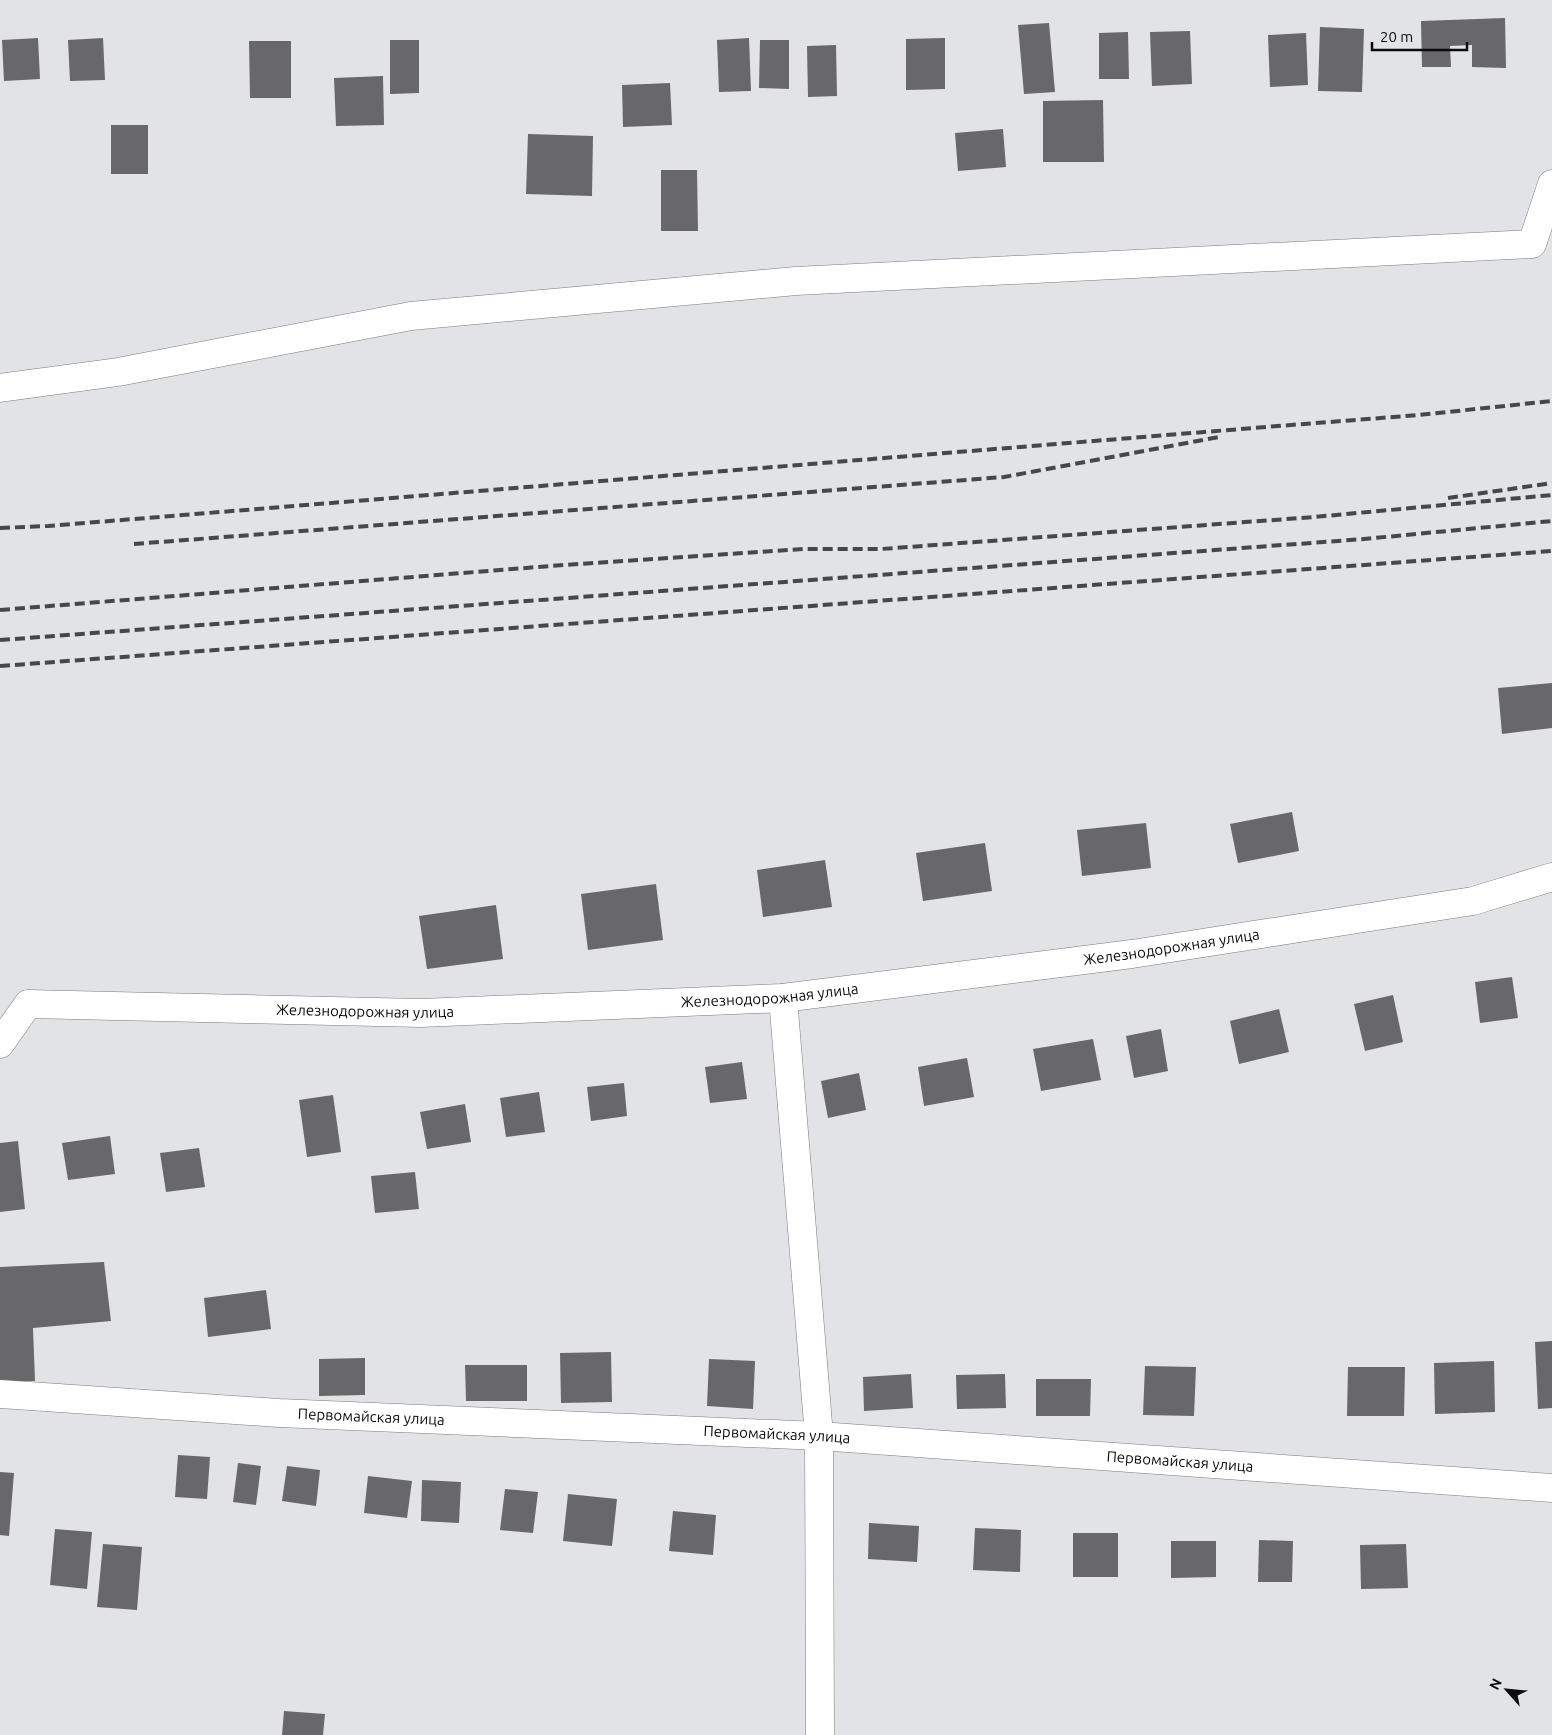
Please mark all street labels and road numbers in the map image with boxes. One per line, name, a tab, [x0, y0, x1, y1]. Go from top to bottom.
street label: Железнодорожная улица	[1082, 925, 1261, 968]
street label: Железнодорожная улица	[680, 980, 859, 1010]
street label: Железнодорожная улица	[276, 1001, 454, 1021]
street label: Первомайская улица	[297, 1405, 445, 1428]
street label: Первомайская улица	[703, 1422, 851, 1446]
street label: Первомайская улица	[1106, 1447, 1254, 1475]

